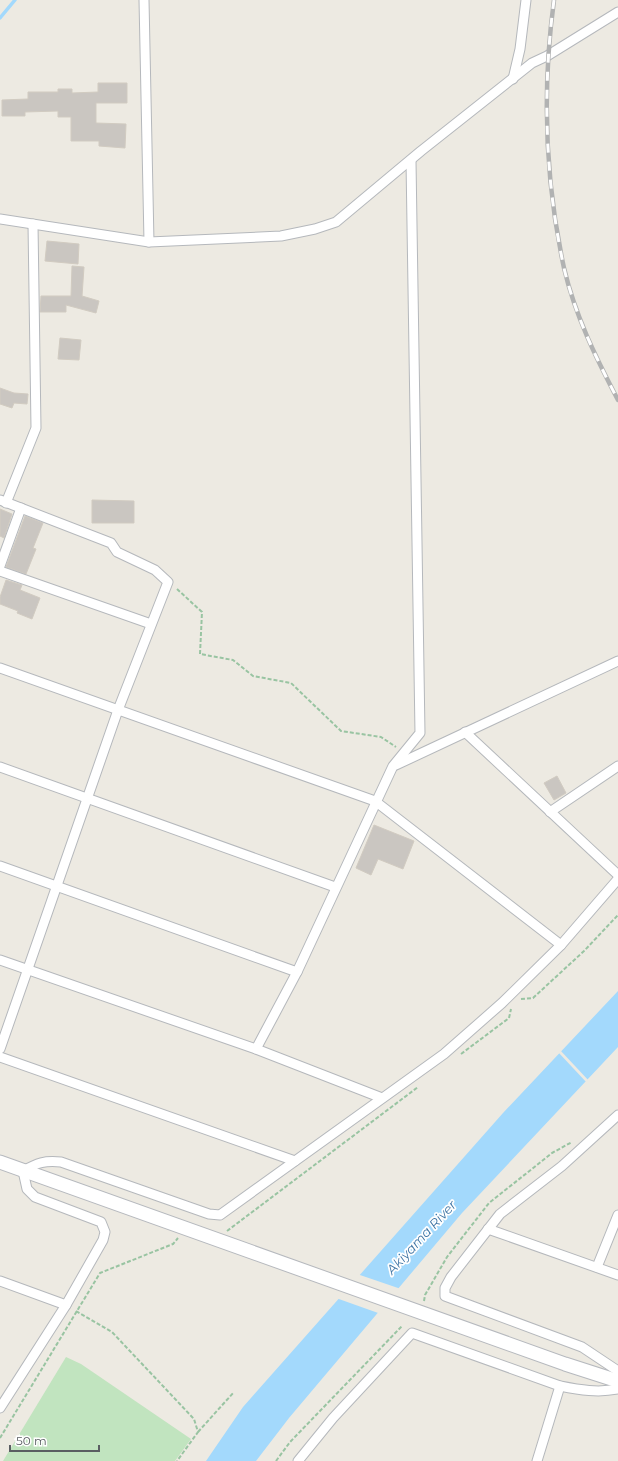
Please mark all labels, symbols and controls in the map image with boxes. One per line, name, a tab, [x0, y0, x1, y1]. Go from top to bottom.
water label: Akiyama River	[382, 1196, 460, 1278]
scale bar	[10, 1427, 99, 1453]
text: 50 m	[16, 1433, 47, 1448]

